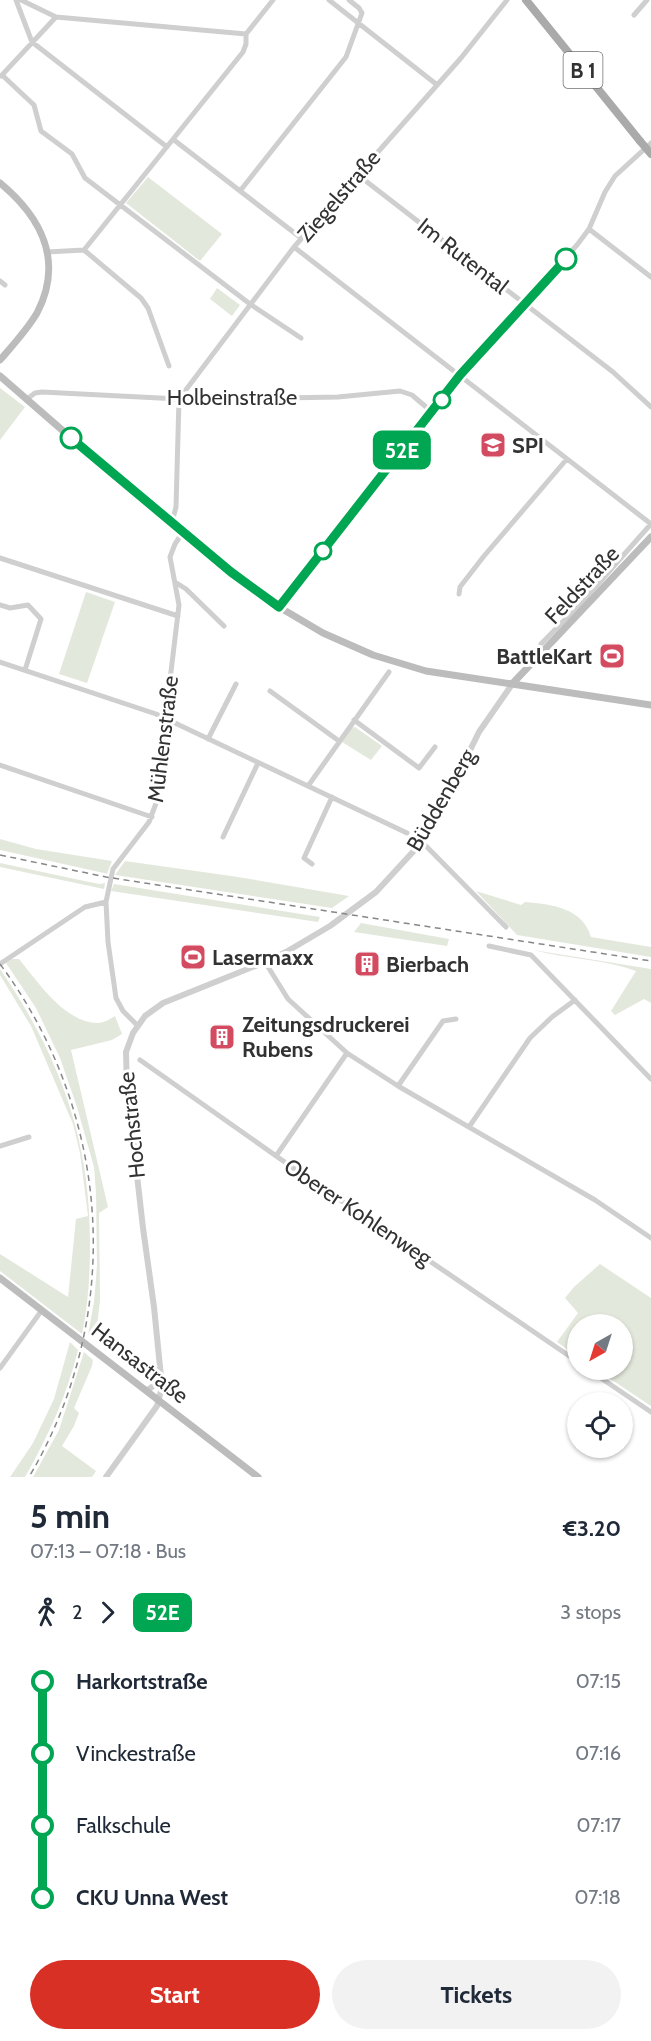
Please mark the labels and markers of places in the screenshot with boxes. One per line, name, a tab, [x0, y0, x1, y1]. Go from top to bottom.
unlabelled marker	[555, 248, 577, 270]
unlabelled marker	[433, 391, 451, 409]
unlabelled marker	[60, 427, 82, 449]
school or university icon: SPI	[478, 430, 508, 460]
place label: SPI	[512, 432, 544, 459]
unlabelled marker	[314, 542, 332, 560]
sports icon: BattleKart	[597, 641, 627, 671]
place label: BattleKart	[496, 643, 592, 670]
sports icon: Lasermaxx	[178, 942, 208, 972]
place label: Lasermaxx	[212, 944, 314, 971]
building icon: Bierbach	[352, 949, 382, 979]
place label: Bierbach	[386, 951, 469, 978]
place label: Zeitungsdruckerei Rubens	[242, 1011, 410, 1063]
building icon: Zeitungsdruckerei Rubens	[207, 1022, 237, 1052]

